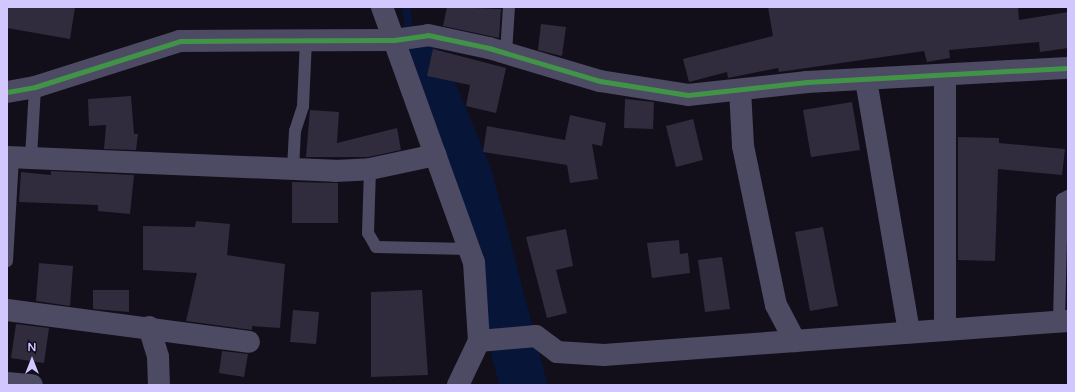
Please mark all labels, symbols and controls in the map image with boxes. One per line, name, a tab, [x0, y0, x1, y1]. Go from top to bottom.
north arrow	[12, 340, 52, 380]
text: N	[28, 341, 36, 354]

